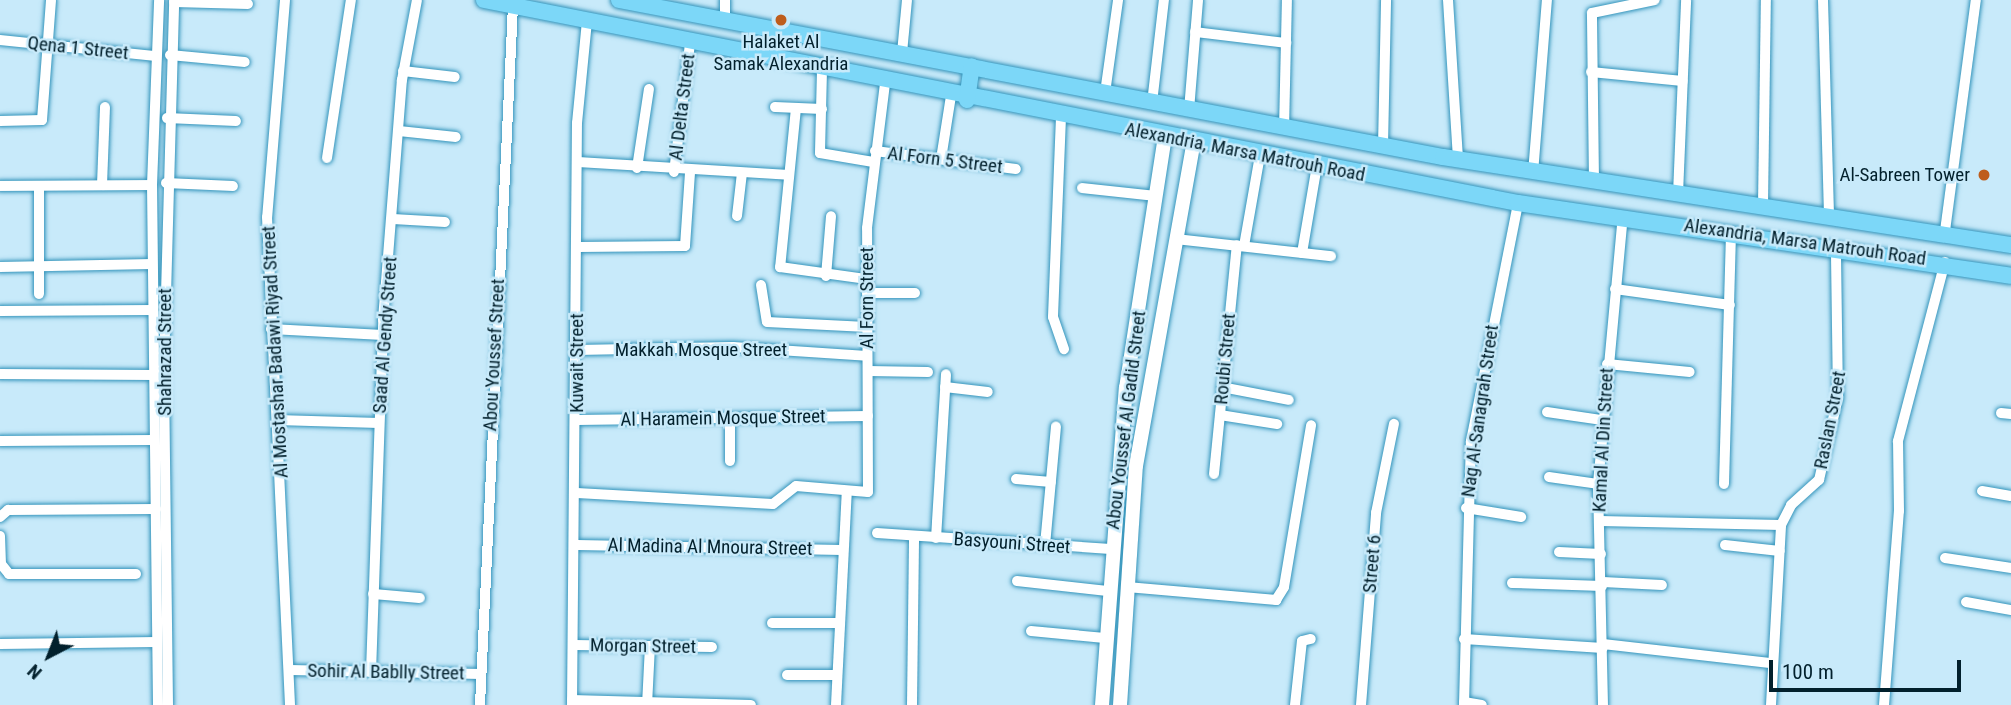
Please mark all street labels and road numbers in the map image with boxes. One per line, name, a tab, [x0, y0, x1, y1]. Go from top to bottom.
street label: Qena 1 Street	[26, 31, 130, 65]
street label: Al Delta Street	[664, 52, 700, 162]
street label: Alexandria, Marsa Matrouh Road	[1123, 118, 1367, 186]
street label: Al Forn 5 Street	[886, 142, 1004, 178]
street label: Alexandria, Marsa Matrouh Road	[1683, 214, 1927, 270]
street label: Al Mostashar Badawi Riyad Street	[257, 225, 293, 479]
street label: Al Forn Street	[856, 247, 878, 349]
street label: Saad Al Gendy Street	[368, 256, 402, 414]
street label: Abou Youssef Street	[479, 278, 509, 432]
street label: Shahrazad Street	[154, 288, 176, 416]
street label: Abou Youssef Al Gadid Street	[1101, 309, 1151, 531]
street label: Roubi Street	[1210, 312, 1240, 406]
street label: Kuwait Street	[566, 313, 588, 413]
street label: Nag Al-Sanagrah Street	[1457, 323, 1503, 499]
street label: Makkah Mosque Street	[615, 339, 787, 361]
street label: Kamal Al Din Street	[1588, 367, 1618, 513]
street label: Raslan Street	[1809, 369, 1851, 471]
street label: Al Haramein Mosque Street	[620, 405, 826, 431]
street label: Basyouni Street	[953, 528, 1071, 558]
street label: Al Madina Al Mnoura Street	[607, 534, 813, 560]
street label: Street 6	[1358, 534, 1386, 594]
street label: Morgan Street	[590, 634, 696, 658]
street label: Sohir Al Bablly Street	[307, 659, 465, 685]

